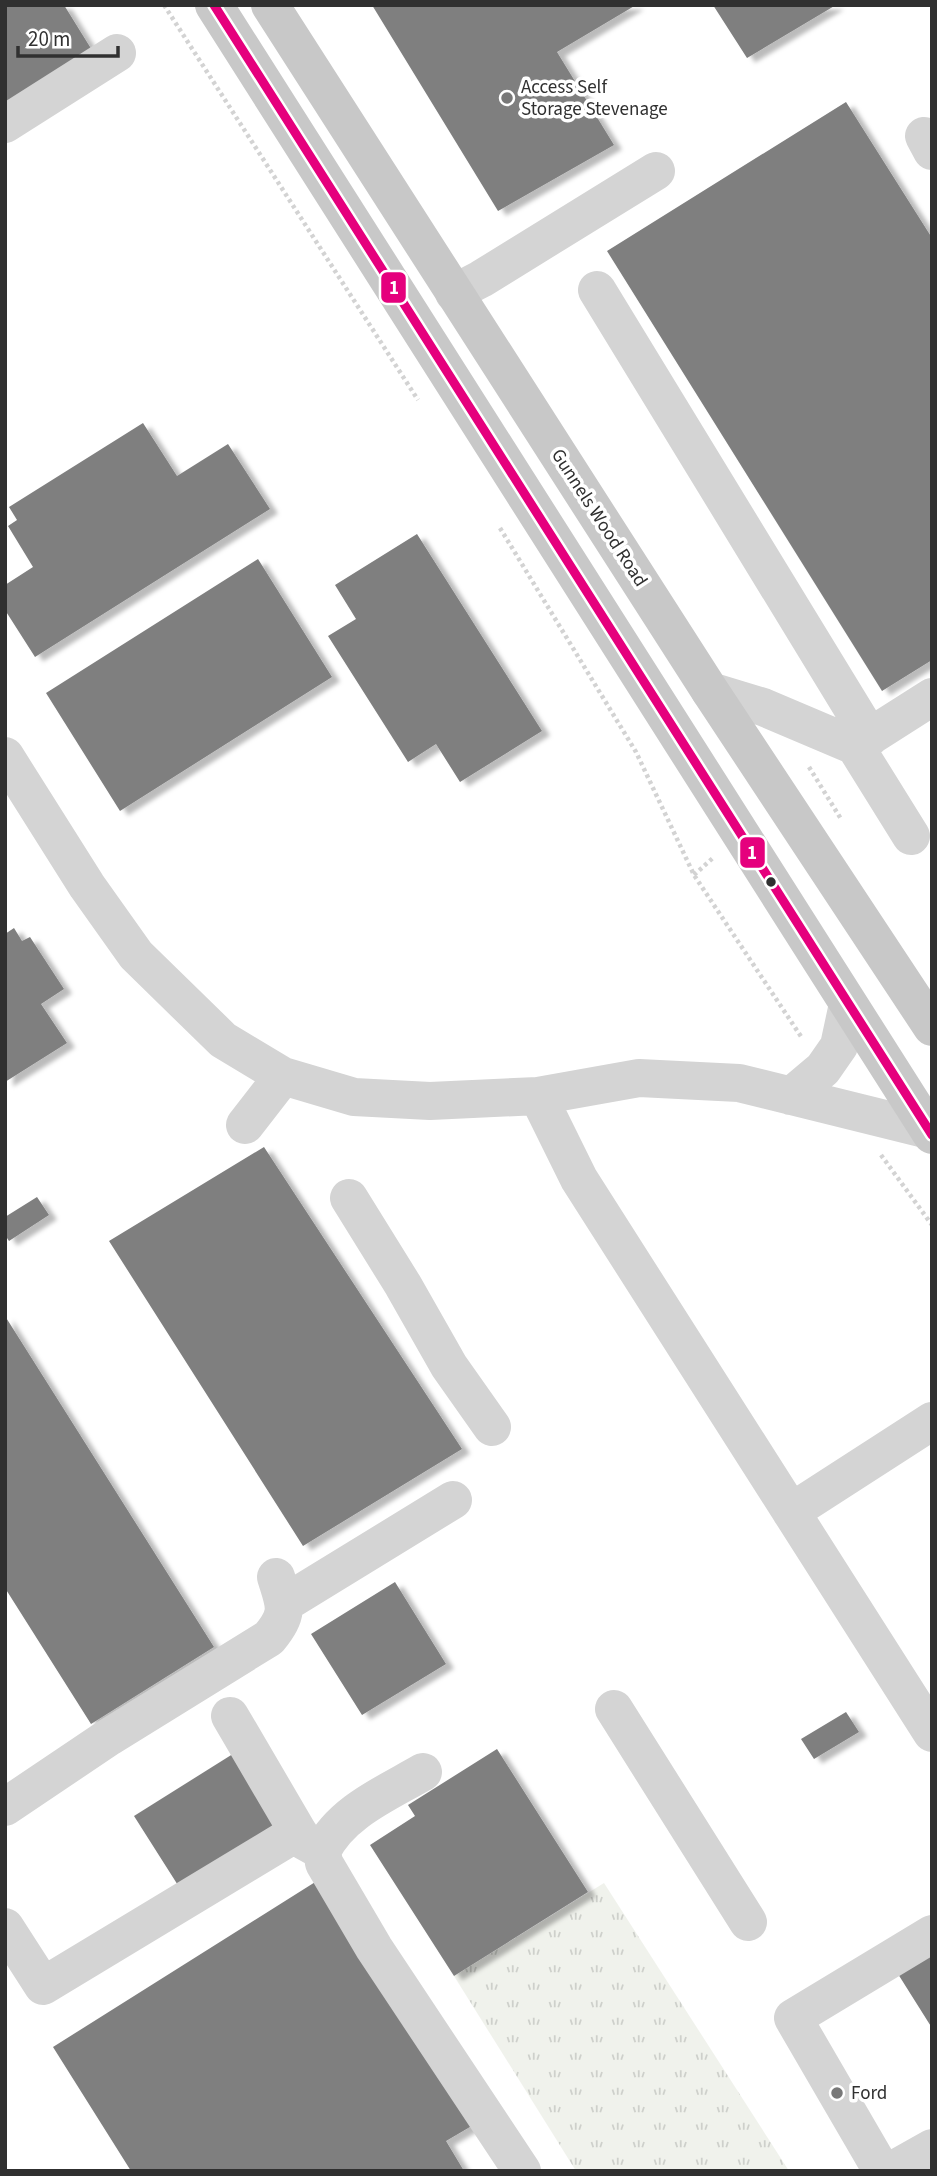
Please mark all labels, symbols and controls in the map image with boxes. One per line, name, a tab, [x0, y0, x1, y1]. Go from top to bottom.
scale bar	[18, 14, 117, 58]
text: 20 m	[28, 24, 70, 54]
place label: Access Self Storage Stevenage	[521, 74, 668, 123]
marker: Access Self Storage Stevenage	[499, 90, 515, 106]
line badge: 1	[380, 271, 407, 304]
text: 1	[389, 275, 399, 302]
street label: Gunnels Wood Road	[544, 444, 654, 592]
line badge: 1	[739, 836, 766, 869]
text: 1	[747, 840, 757, 867]
unlabelled marker	[764, 875, 778, 889]
place label: Ford	[851, 2080, 887, 2107]
marker: Ford	[829, 2085, 845, 2101]

